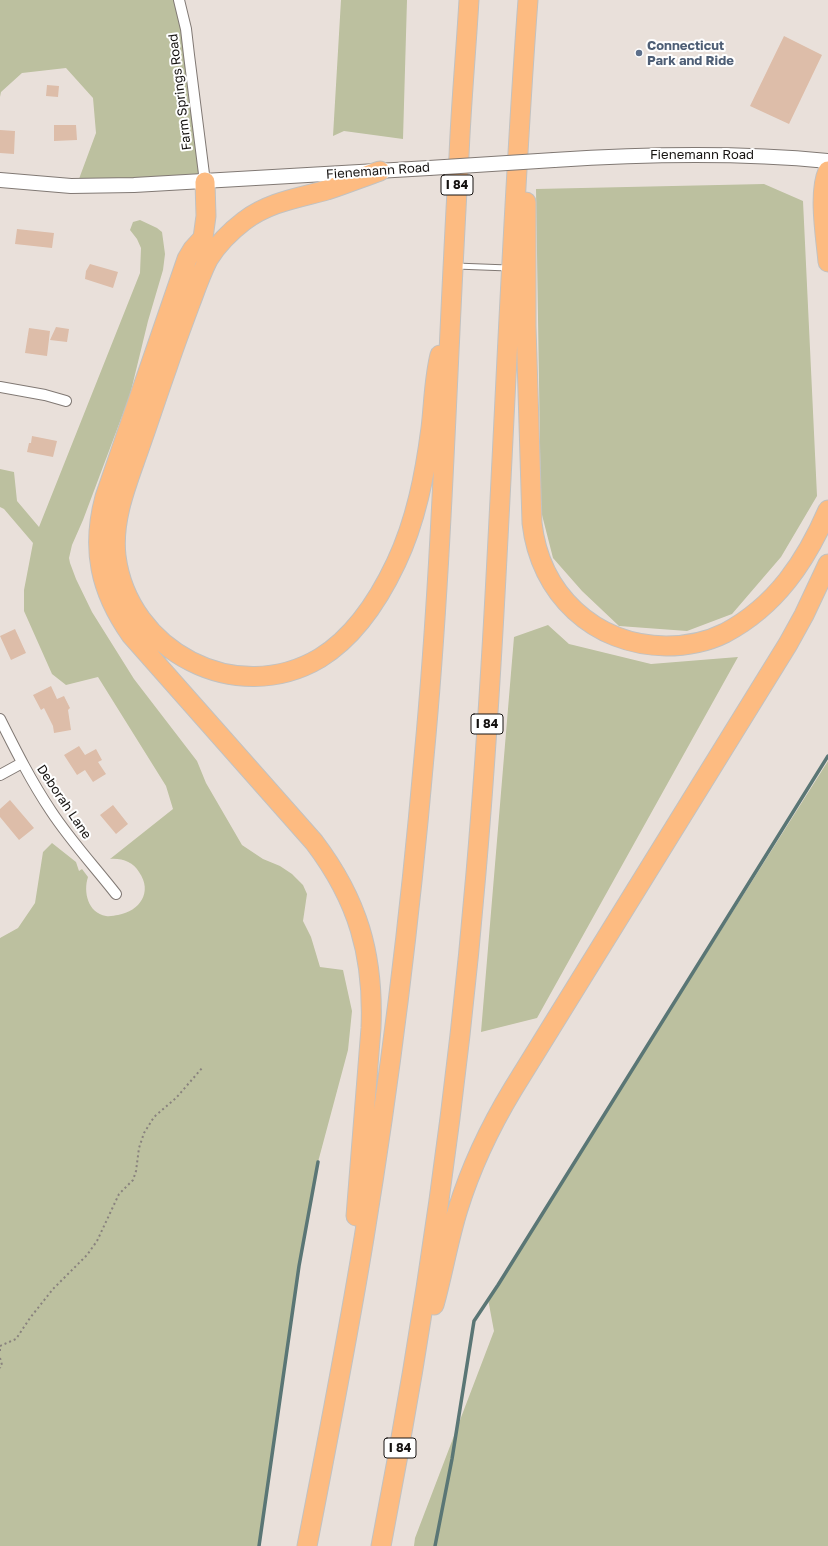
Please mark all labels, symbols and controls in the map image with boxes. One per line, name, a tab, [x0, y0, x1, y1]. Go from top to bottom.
street label: Farm Springs Road	[165, 33, 195, 151]
place label: Connecticut Park and Ride	[647, 38, 734, 69]
marker: Connecticut Park and Ride	[634, 48, 644, 58]
street label: Fienemann Road	[650, 147, 754, 163]
street label: Fienemann Road	[325, 160, 431, 182]
road number: I 84	[441, 175, 473, 195]
road number: I 84	[471, 714, 503, 734]
street label: Deborah Lane	[33, 762, 95, 842]
road number: I 84	[384, 1438, 416, 1458]

